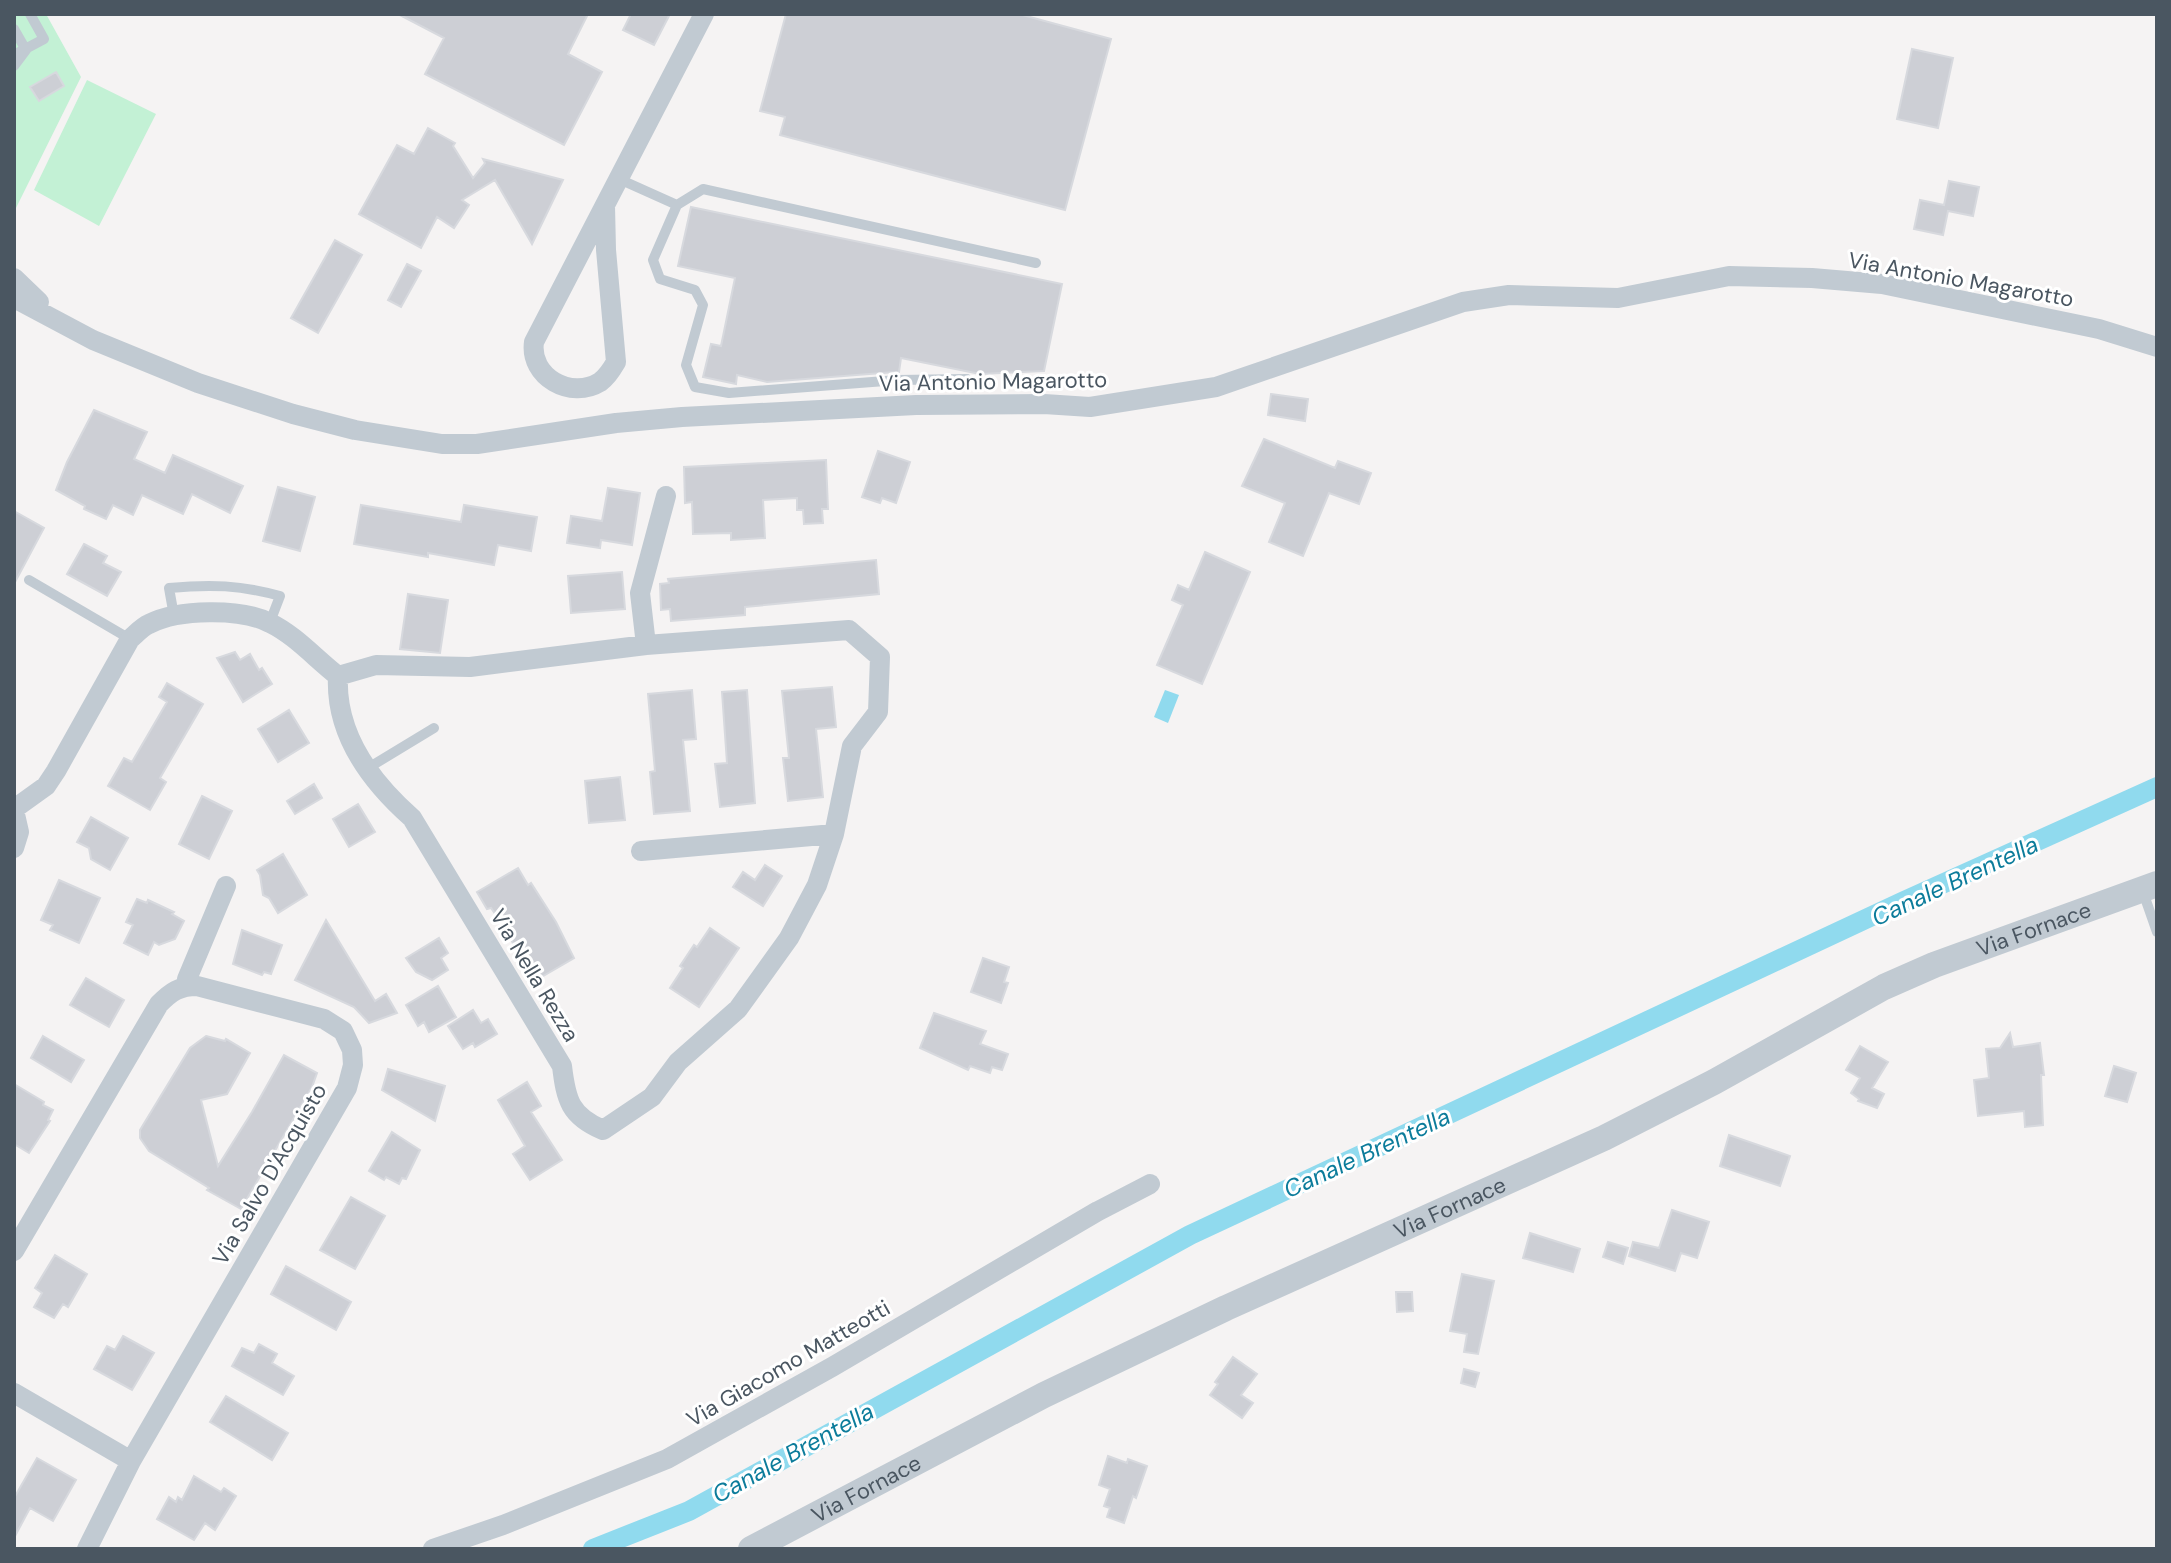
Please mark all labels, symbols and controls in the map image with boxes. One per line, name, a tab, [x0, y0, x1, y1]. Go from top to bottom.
street label: Via Antonio Magarotto	[1846, 245, 2076, 314]
street label: Via Antonio Magarotto	[879, 365, 1107, 398]
water label: Canale Brentella	[1866, 828, 2043, 933]
street label: Via Fornace	[1972, 895, 2095, 963]
street label: Via Nella Rezza	[483, 903, 586, 1047]
street label: Via Salvo D'Acquisto	[206, 1078, 333, 1270]
water label: Canale Brentella	[1278, 1100, 1455, 1205]
street label: Via Fornace	[1389, 1170, 1511, 1246]
street label: Via Giacomo Matteotti	[681, 1293, 895, 1434]
water label: Canale Brentella	[706, 1395, 879, 1510]
street label: Via Fornace	[806, 1448, 926, 1530]

